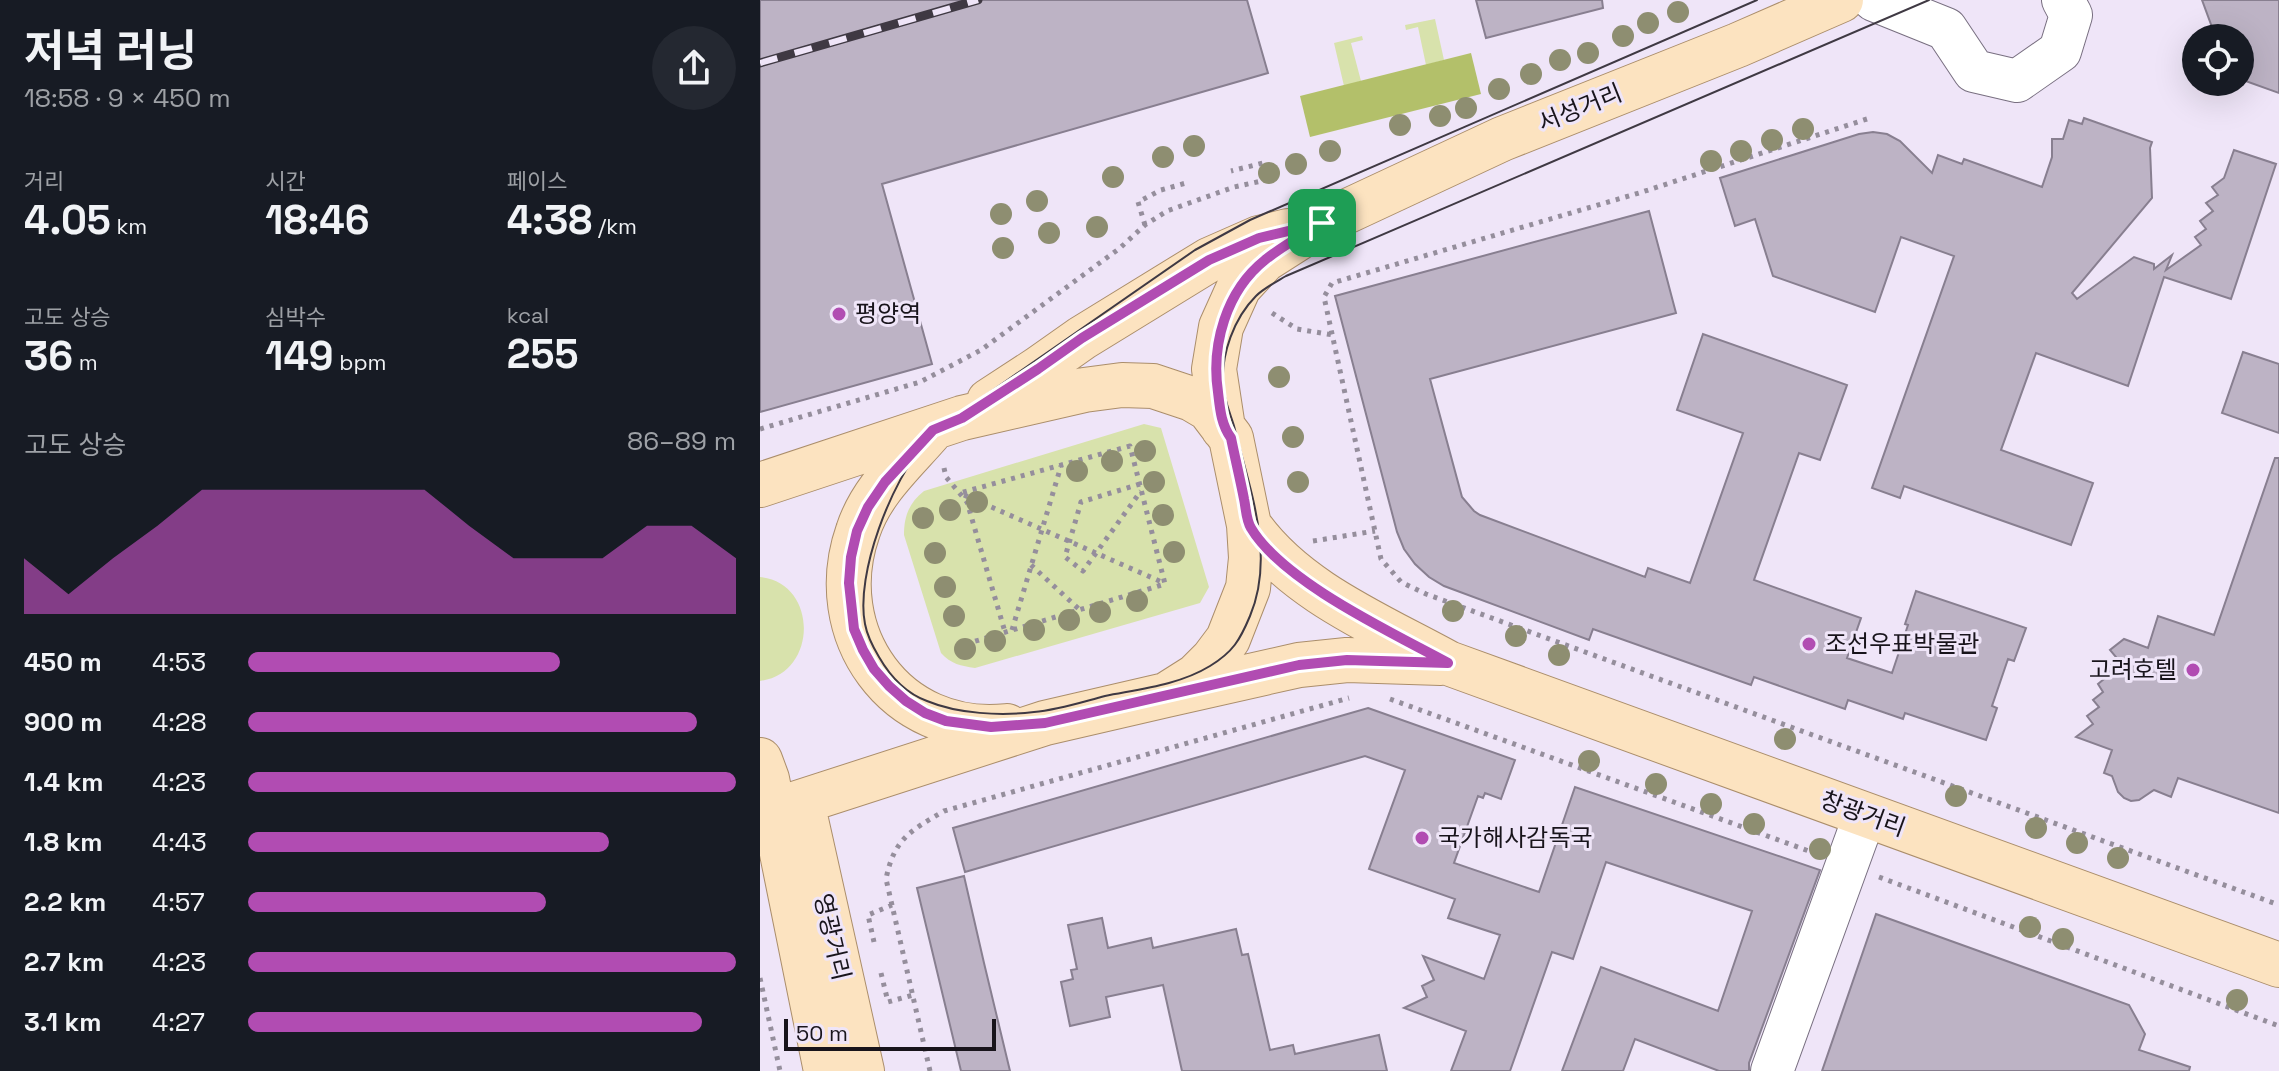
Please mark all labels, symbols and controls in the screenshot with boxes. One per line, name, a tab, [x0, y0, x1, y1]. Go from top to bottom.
text: 저녁 러닝	[24, 23, 197, 79]
map controls	[2182, 24, 2254, 96]
button: locate	[2182, 24, 2254, 96]
button: share	[652, 26, 736, 110]
street label: 서성거리	[1533, 77, 1627, 138]
text: 18:58 · 9 × 450 m	[24, 81, 231, 115]
text: 거리	[24, 167, 64, 195]
text: 시간	[265, 167, 306, 195]
text: 페이스	[507, 167, 567, 195]
pin	[1288, 189, 1356, 257]
text: 4.05	[24, 195, 111, 246]
text: 18:46	[265, 195, 370, 246]
text: 4:38	[507, 195, 592, 246]
icon: arrive	[1300, 201, 1344, 245]
text: km	[111, 212, 147, 240]
text: /km	[592, 212, 637, 240]
place label: 평양역	[855, 298, 921, 329]
text: kcal	[507, 301, 549, 329]
text: 고도 상승	[24, 303, 111, 331]
text: 심박수	[265, 303, 326, 331]
marker: 평양역	[830, 305, 848, 323]
text: 255	[507, 329, 578, 380]
text: 36	[24, 331, 73, 382]
text: 149	[265, 331, 334, 382]
text: m	[73, 348, 98, 376]
text: bpm	[334, 348, 387, 376]
text: 86–89 m	[627, 424, 736, 458]
text: 고도 상승	[24, 428, 126, 462]
place label: 조선우표박물관	[1825, 628, 1980, 659]
marker: 조선우표박물관	[1800, 635, 1818, 653]
text: 450 m	[24, 645, 102, 679]
text: 4:53	[152, 645, 206, 679]
place label: 고려호텔	[2089, 654, 2177, 685]
marker: 고려호텔	[2184, 661, 2202, 679]
text: 900 m	[24, 705, 103, 739]
text: 4:28	[152, 705, 207, 739]
text: 1.4 km	[24, 765, 104, 799]
text: 4:23	[152, 765, 206, 799]
street label: 창광거리	[1816, 784, 1910, 843]
place label: 국가해사감독국	[1438, 822, 1593, 853]
text: 1.8 km	[24, 825, 103, 859]
text: 4:43	[152, 825, 207, 859]
marker: 국가해사감독국	[1413, 829, 1431, 847]
text: 2.2 km	[24, 885, 106, 919]
text: 4:57	[152, 885, 205, 919]
street label: 영광거리	[807, 890, 858, 983]
text: 2.7 km	[24, 945, 104, 979]
text: 4:23	[152, 945, 206, 979]
text: 3.1 km	[24, 1005, 101, 1039]
text: 4:27	[152, 1005, 205, 1039]
scale bar	[784, 1015, 996, 1051]
text: 50 m	[796, 1019, 848, 1047]

